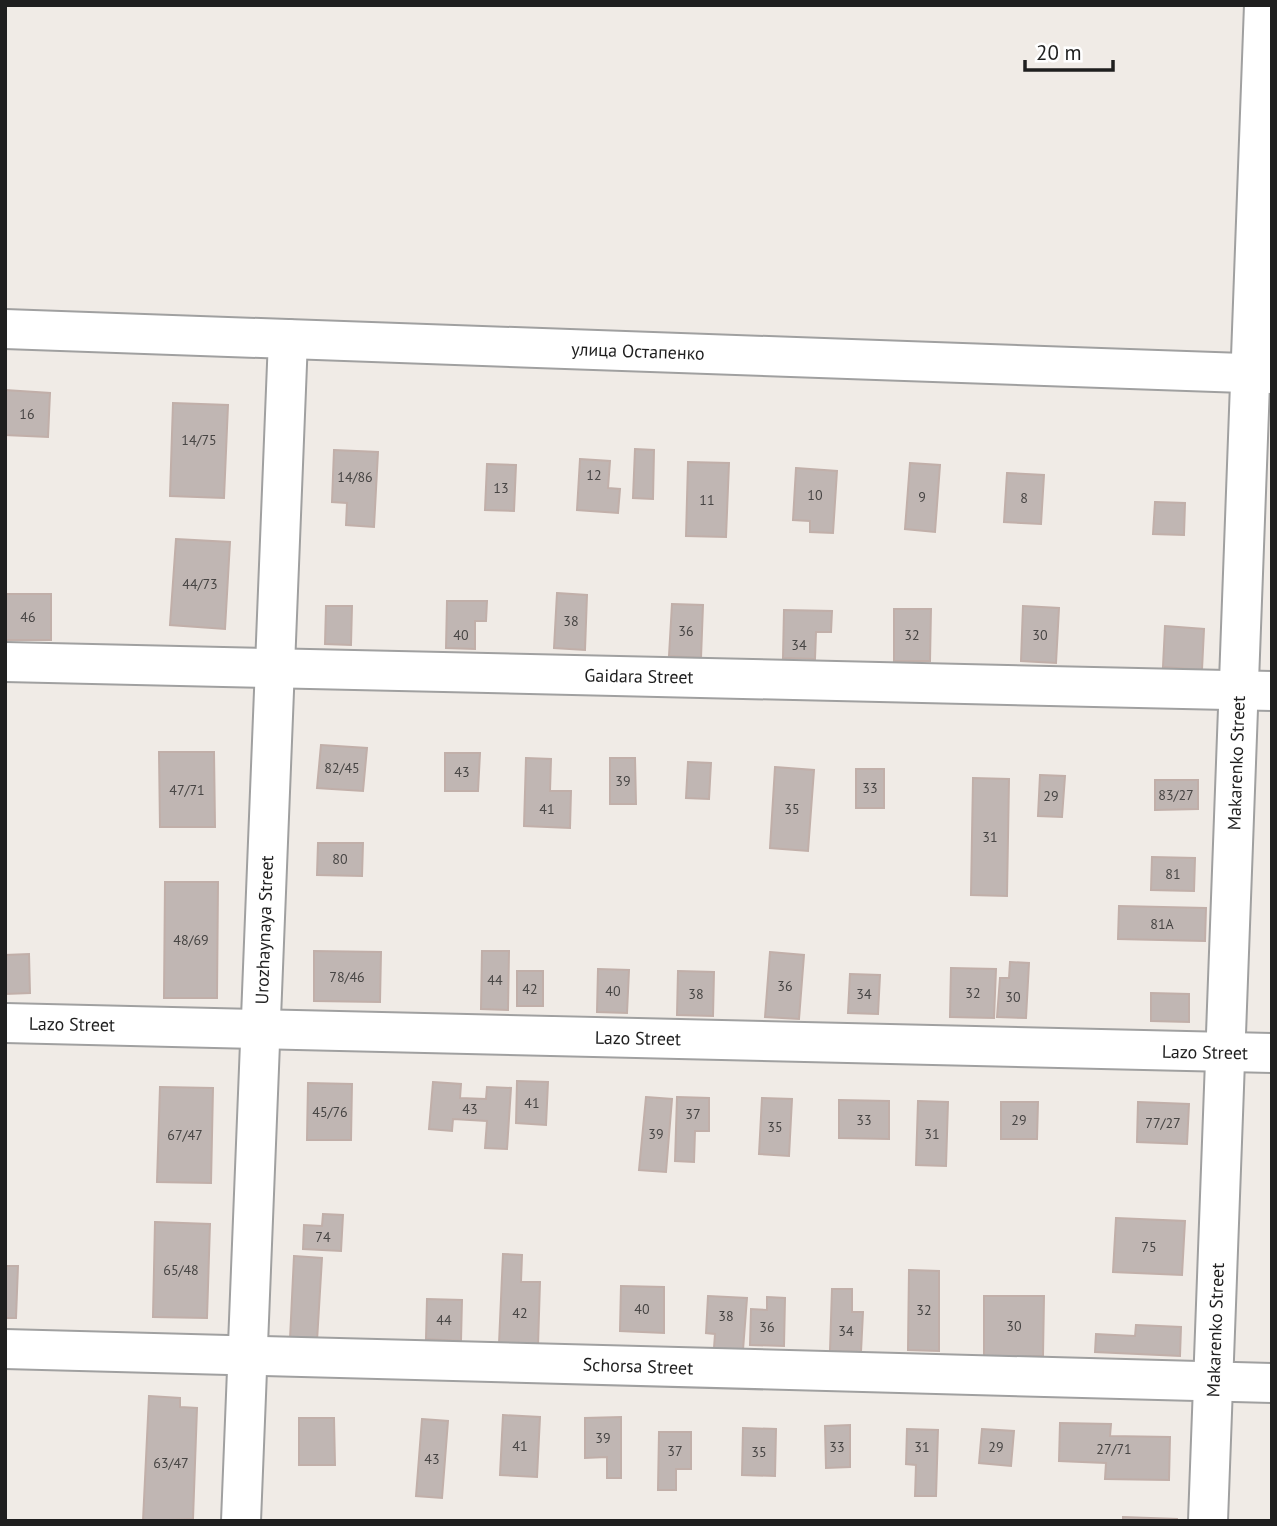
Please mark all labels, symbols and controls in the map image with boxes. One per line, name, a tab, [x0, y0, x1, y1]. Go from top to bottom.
scale bar	[1025, 28, 1112, 72]
text: 20 m	[1036, 39, 1082, 66]
street label: улица Остапенко	[571, 337, 705, 365]
house number: 16	[19, 405, 35, 423]
house number: 14/75	[181, 431, 217, 449]
house number: 12	[586, 466, 602, 484]
house number: 14/86	[337, 468, 373, 486]
house number: 13	[493, 479, 509, 497]
house number: 10	[807, 486, 823, 504]
house number: 9	[918, 488, 926, 506]
house number: 8	[1020, 489, 1028, 507]
house number: 11	[699, 491, 715, 509]
house number: 44/73	[182, 575, 218, 593]
house number: 46	[20, 608, 36, 626]
house number: 38	[563, 612, 579, 630]
house number: 36	[678, 622, 694, 640]
house number: 40	[453, 626, 469, 644]
house number: 32	[904, 626, 920, 644]
house number: 30	[1032, 626, 1048, 644]
house number: 34	[791, 636, 807, 654]
street label: Gaidara Street	[584, 664, 694, 688]
street label: Makarenko Street	[1222, 695, 1250, 831]
house number: 82/45	[324, 759, 360, 777]
house number: 43	[454, 763, 470, 781]
house number: 39	[615, 772, 631, 790]
house number: 33	[862, 779, 878, 797]
house number: 47/71	[169, 781, 205, 799]
house number: 83/27	[1158, 786, 1194, 804]
house number: 29	[1043, 787, 1059, 805]
house number: 41	[539, 800, 555, 818]
house number: 35	[784, 800, 800, 818]
house number: 31	[982, 828, 998, 846]
house number: 80	[332, 850, 348, 868]
street label: Urozhaynaya Street	[250, 855, 278, 1005]
house number: 81	[1165, 865, 1181, 883]
house number: 81А	[1150, 915, 1175, 933]
house number: 48/69	[173, 931, 209, 949]
house number: 78/46	[329, 968, 365, 986]
house number: 44	[487, 971, 503, 989]
house number: 36	[777, 977, 793, 995]
house number: 42	[522, 980, 538, 998]
house number: 40	[605, 982, 621, 1000]
house number: 32	[965, 984, 981, 1002]
house number: 38	[688, 985, 704, 1003]
house number: 34	[856, 985, 872, 1003]
house number: 30	[1005, 988, 1021, 1006]
street label: Lazo Street	[29, 1012, 115, 1036]
street label: Lazo Street	[595, 1026, 681, 1050]
street label: Lazo Street	[1162, 1040, 1248, 1064]
house number: 41	[524, 1094, 540, 1112]
house number: 43	[462, 1100, 478, 1118]
house number: 45/76	[312, 1103, 348, 1121]
house number: 37	[685, 1105, 701, 1123]
house number: 33	[856, 1111, 872, 1129]
house number: 29	[1011, 1111, 1027, 1129]
house number: 77/27	[1145, 1114, 1181, 1132]
house number: 35	[767, 1118, 783, 1136]
house number: 39	[648, 1125, 664, 1143]
house number: 31	[924, 1125, 940, 1143]
house number: 67/47	[167, 1126, 203, 1144]
house number: 74	[315, 1228, 331, 1246]
house number: 75	[1141, 1238, 1157, 1256]
house number: 65/48	[163, 1261, 199, 1279]
street label: Makarenko Street	[1201, 1262, 1229, 1398]
house number: 40	[634, 1300, 650, 1318]
house number: 32	[916, 1301, 932, 1319]
house number: 42	[512, 1304, 528, 1322]
house number: 38	[718, 1307, 734, 1325]
house number: 44	[436, 1311, 452, 1329]
house number: 30	[1006, 1317, 1022, 1335]
house number: 36	[759, 1318, 775, 1336]
house number: 34	[838, 1322, 854, 1340]
street label: Schorsa Street	[582, 1353, 694, 1379]
house number: 39	[595, 1429, 611, 1447]
house number: 41	[512, 1437, 528, 1455]
house number: 33	[829, 1438, 845, 1456]
house number: 31	[914, 1438, 930, 1456]
house number: 29	[988, 1438, 1004, 1456]
house number: 27/71	[1096, 1440, 1132, 1458]
house number: 37	[667, 1442, 683, 1460]
house number: 35	[751, 1443, 767, 1461]
house number: 43	[424, 1450, 440, 1468]
house number: 63/47	[153, 1454, 189, 1472]

